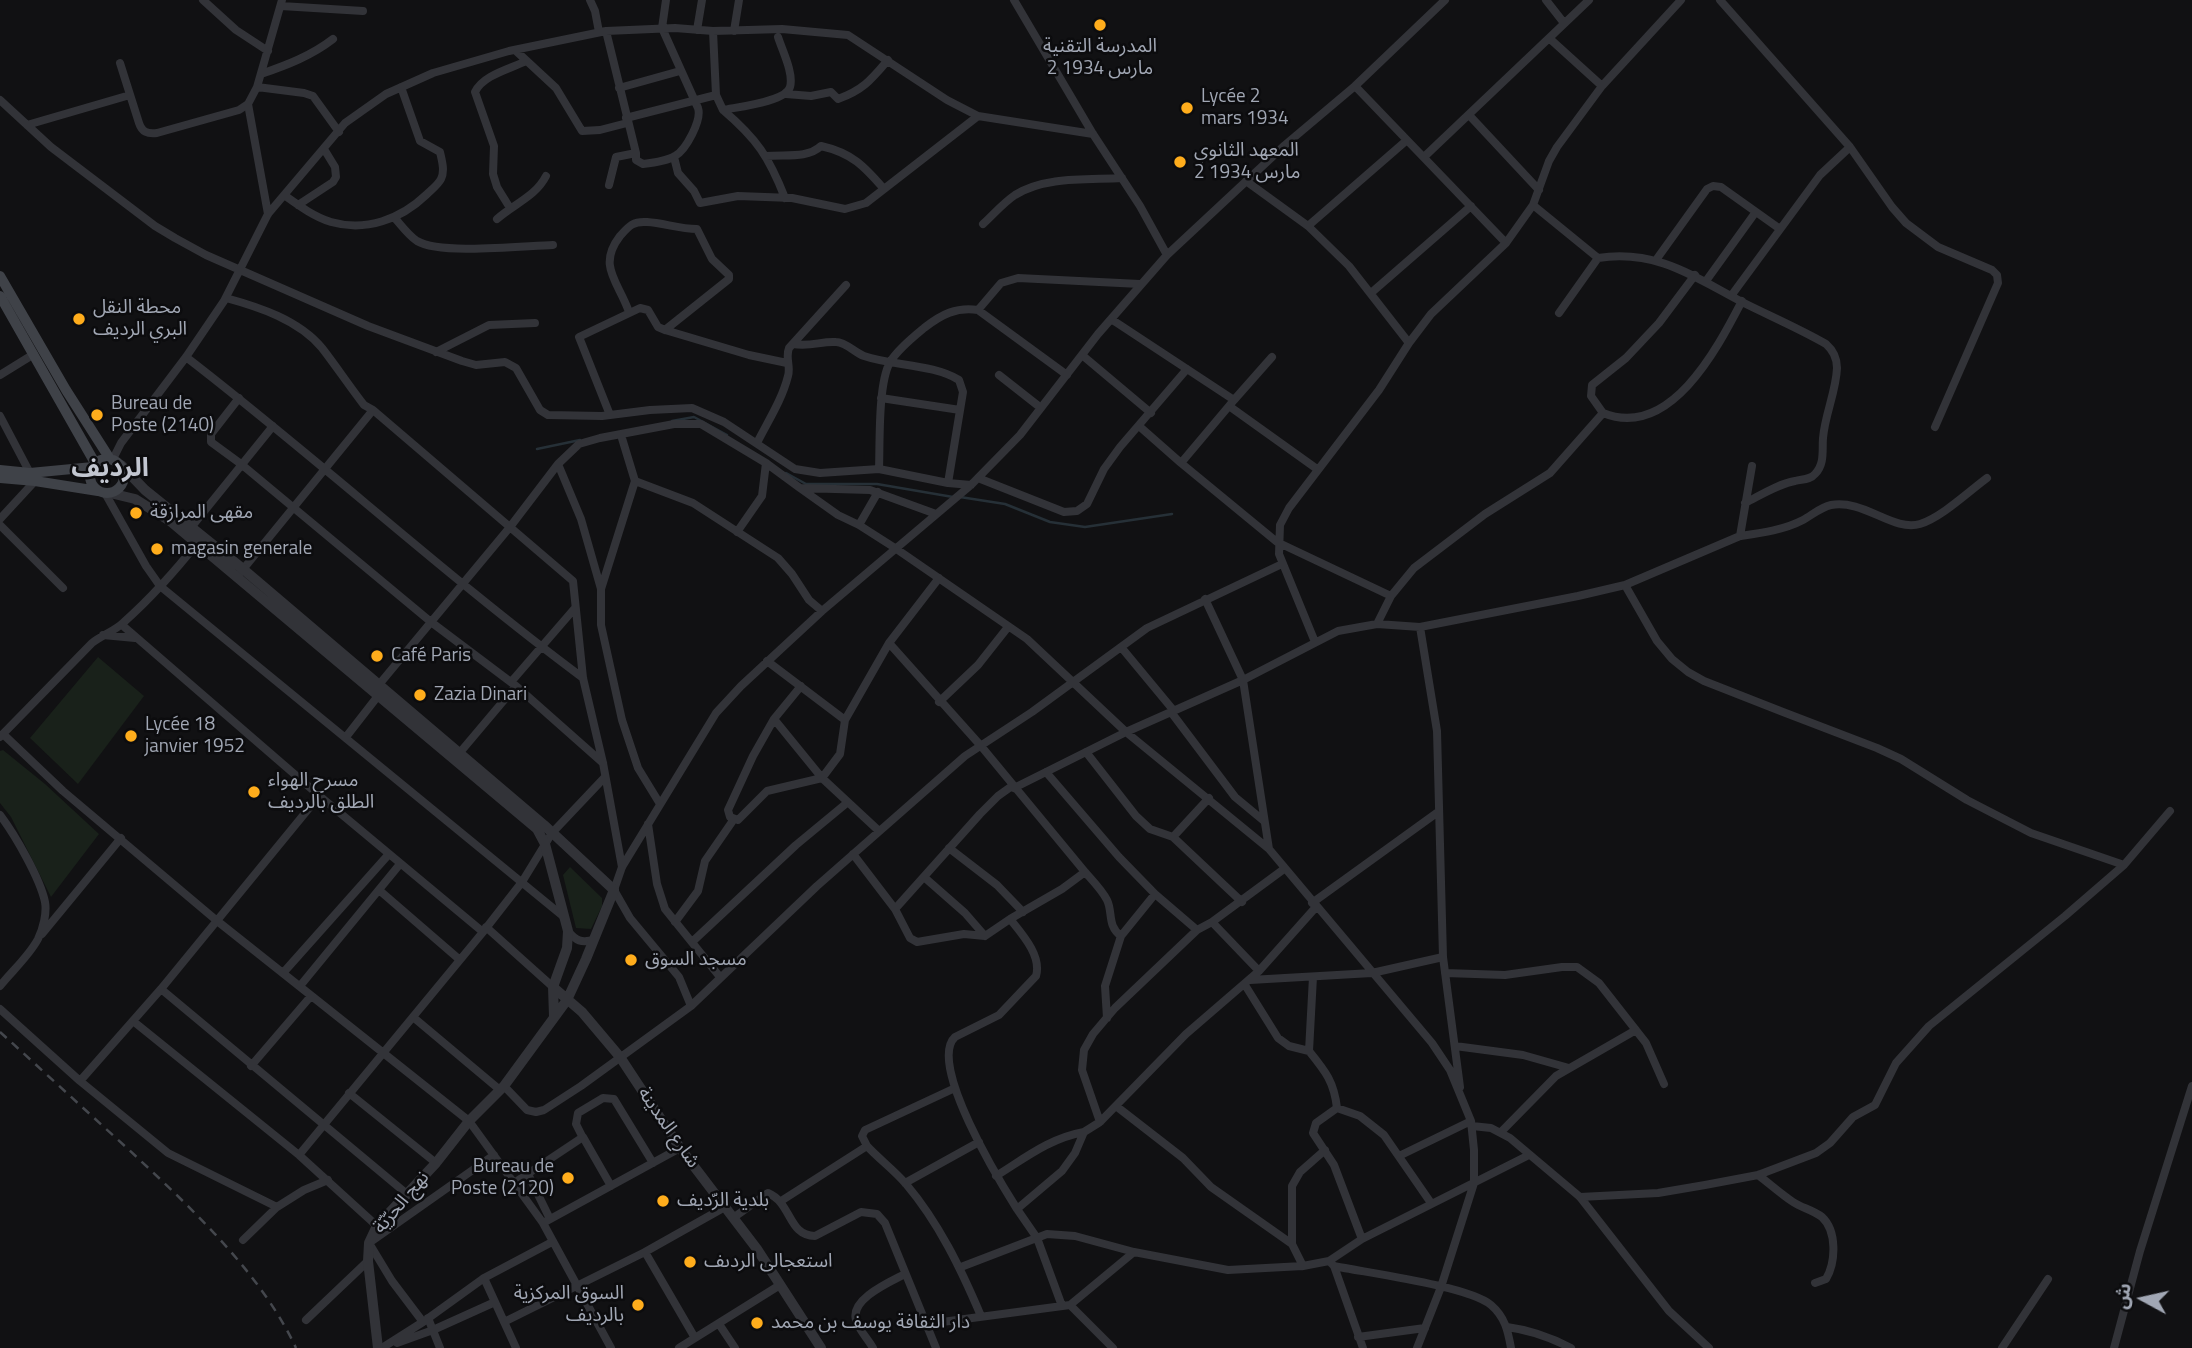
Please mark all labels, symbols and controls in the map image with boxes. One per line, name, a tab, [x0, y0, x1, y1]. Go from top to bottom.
marker: المدرسة التقنية 2 مارس 1934	[1092, 17, 1108, 33]
place label: المدرسة التقنية 2 مارس 1934	[1043, 36, 1157, 80]
place label: Lycée 2 mars 1934	[1201, 86, 1289, 130]
marker: Lycée 2 mars 1934	[1179, 100, 1195, 116]
place label: المعهد الثانوي 2 مارس 1934	[1194, 140, 1300, 184]
marker: المعهد الثانوي 2 مارس 1934	[1172, 154, 1188, 170]
place label: محطة النقل البري الرديف	[93, 297, 187, 341]
marker: محطة النقل البري الرديف	[71, 311, 87, 327]
place label: Bureau de Poste (2140)	[111, 393, 214, 437]
marker: Bureau de Poste (2140)	[89, 407, 105, 423]
district label: الرديف	[71, 454, 149, 486]
place label: مقهى المرازقة	[150, 502, 253, 524]
marker: مقهى المرازقة	[128, 505, 144, 521]
place label: magasin generale	[171, 538, 312, 560]
marker: magasin generale	[149, 541, 165, 557]
place label: Café Paris	[391, 645, 471, 667]
marker: Café Paris	[369, 648, 385, 664]
place label: Zazia Dinari	[434, 684, 527, 706]
marker: Zazia Dinari	[412, 687, 428, 703]
place label: Lycée 18 janvier 1952	[145, 714, 245, 758]
marker: Lycée 18 janvier 1952	[123, 728, 139, 744]
place label: مسرح الهواء الطلق بالرديف	[268, 770, 374, 814]
marker: مسرح الهواء الطلق بالرديف	[246, 784, 262, 800]
place label: مسجد السوق	[645, 949, 747, 971]
marker: مسجد السوق	[623, 952, 639, 968]
street label: شارع المدينة	[632, 1083, 704, 1173]
place label: Bureau de Poste (2120)	[451, 1156, 554, 1200]
street label: نهج الحرّيّة	[369, 1167, 435, 1239]
marker: Bureau de Poste (2120)	[560, 1170, 576, 1186]
place label: بلدية الرّديف	[677, 1190, 769, 1212]
marker: بلدية الرّديف	[655, 1193, 671, 1209]
place label: استعجالى الردىف	[704, 1251, 833, 1273]
marker: استعجالى الردىف	[682, 1254, 698, 1270]
north arrow	[2108, 1264, 2178, 1334]
text: ش	[2106, 1281, 2138, 1311]
place label: السوق المركزية بالرديف	[514, 1283, 624, 1327]
marker: السوق المركزية بالرديف	[630, 1297, 646, 1313]
place label: دار الثقافة يوسف بن محمد	[771, 1312, 970, 1334]
marker: دار الثقافة يوسف بن محمد	[749, 1315, 765, 1331]

